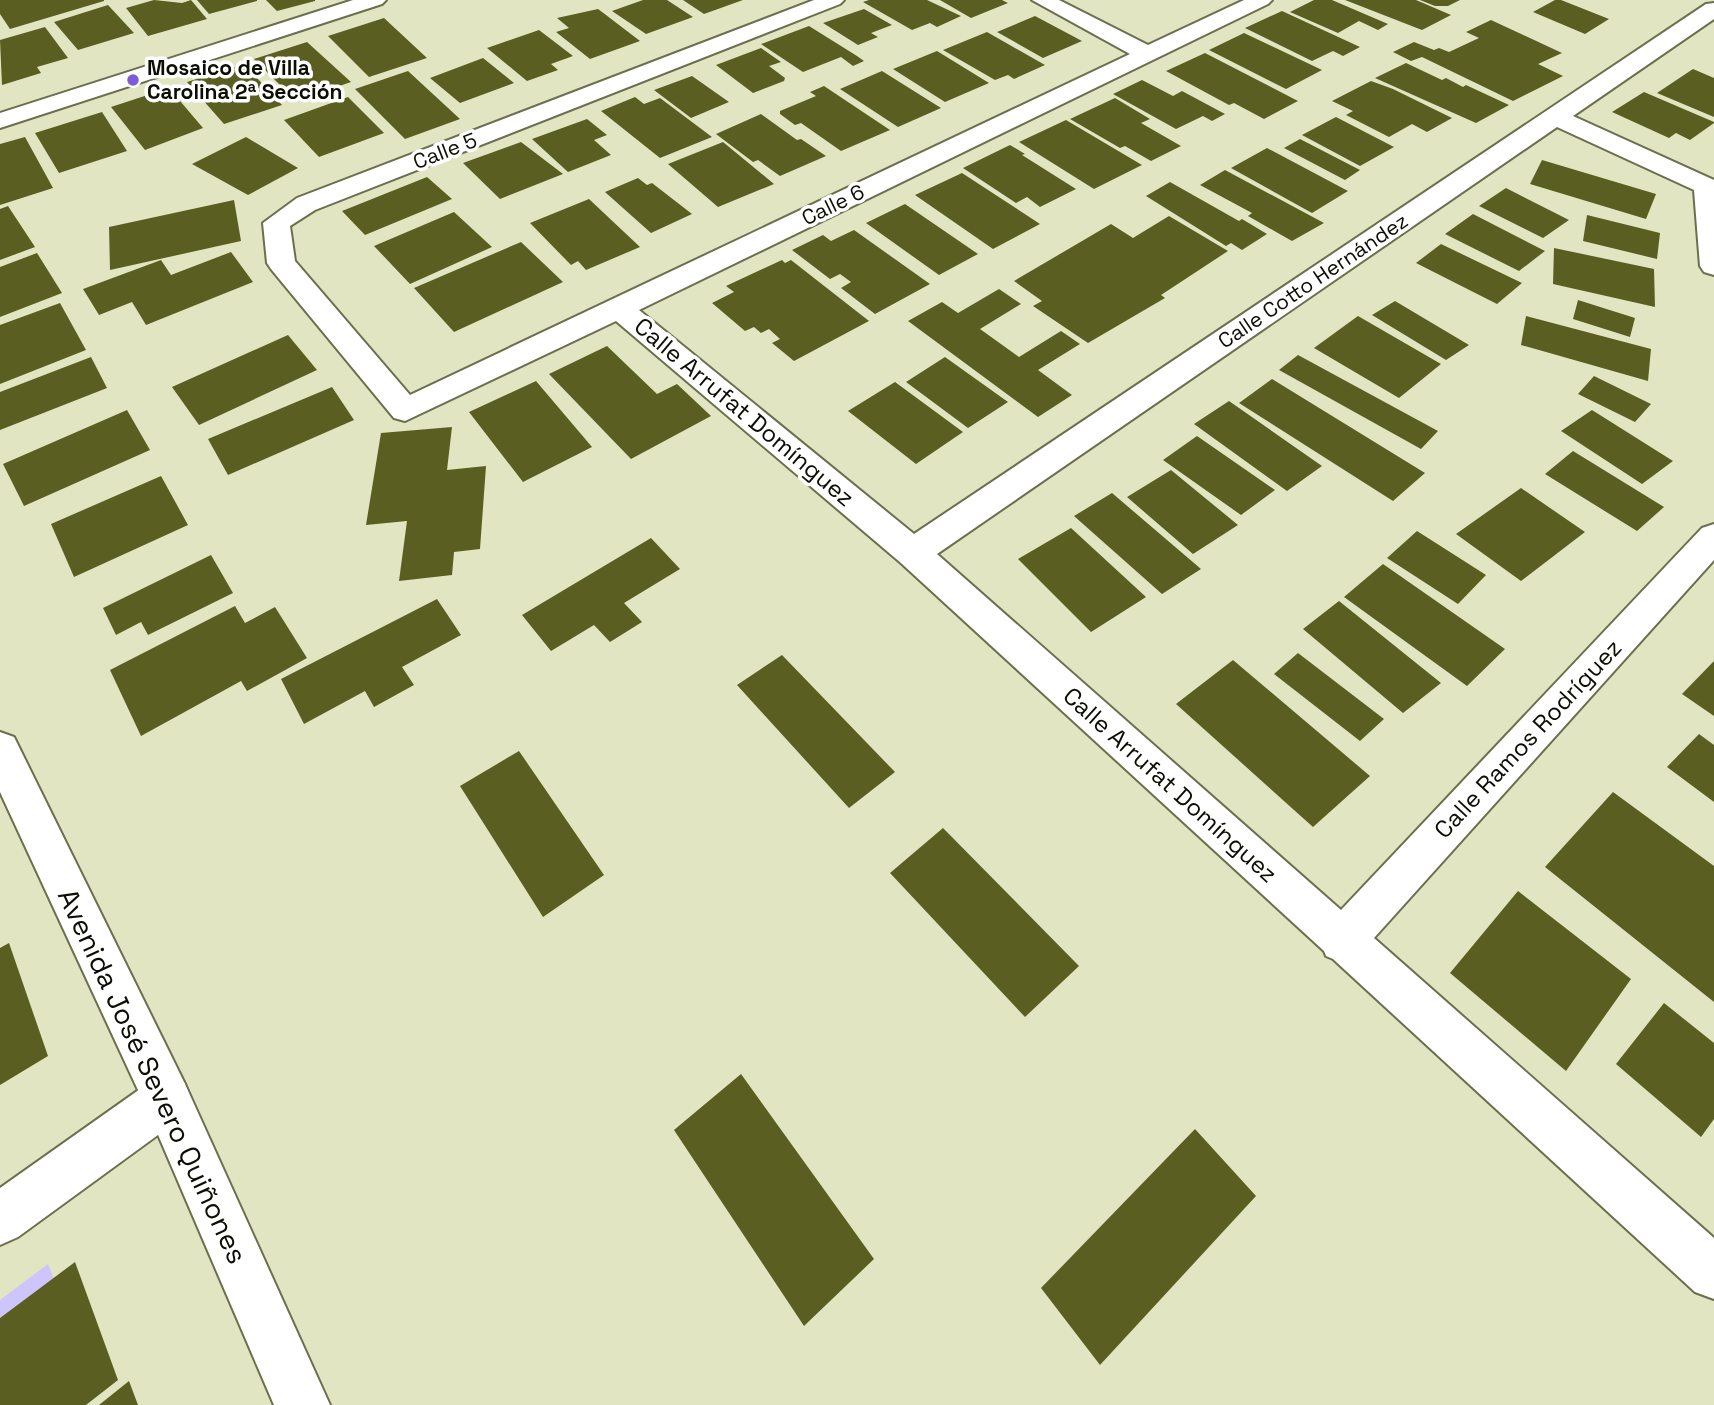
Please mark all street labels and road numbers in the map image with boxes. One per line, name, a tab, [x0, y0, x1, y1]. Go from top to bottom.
street label: Calle 5	[409, 126, 481, 175]
street label: Calle 6	[797, 178, 869, 231]
street label: Calle Cotto Hernández	[1213, 207, 1413, 354]
street label: Calle Arrufat Domínguez	[628, 310, 861, 513]
street label: Calle Ramos Rodríguez	[1427, 633, 1628, 845]
street label: Calle Arrufat Domínguez	[1057, 680, 1284, 889]
street label: Avenida José Severo Quiñones	[50, 883, 256, 1269]

